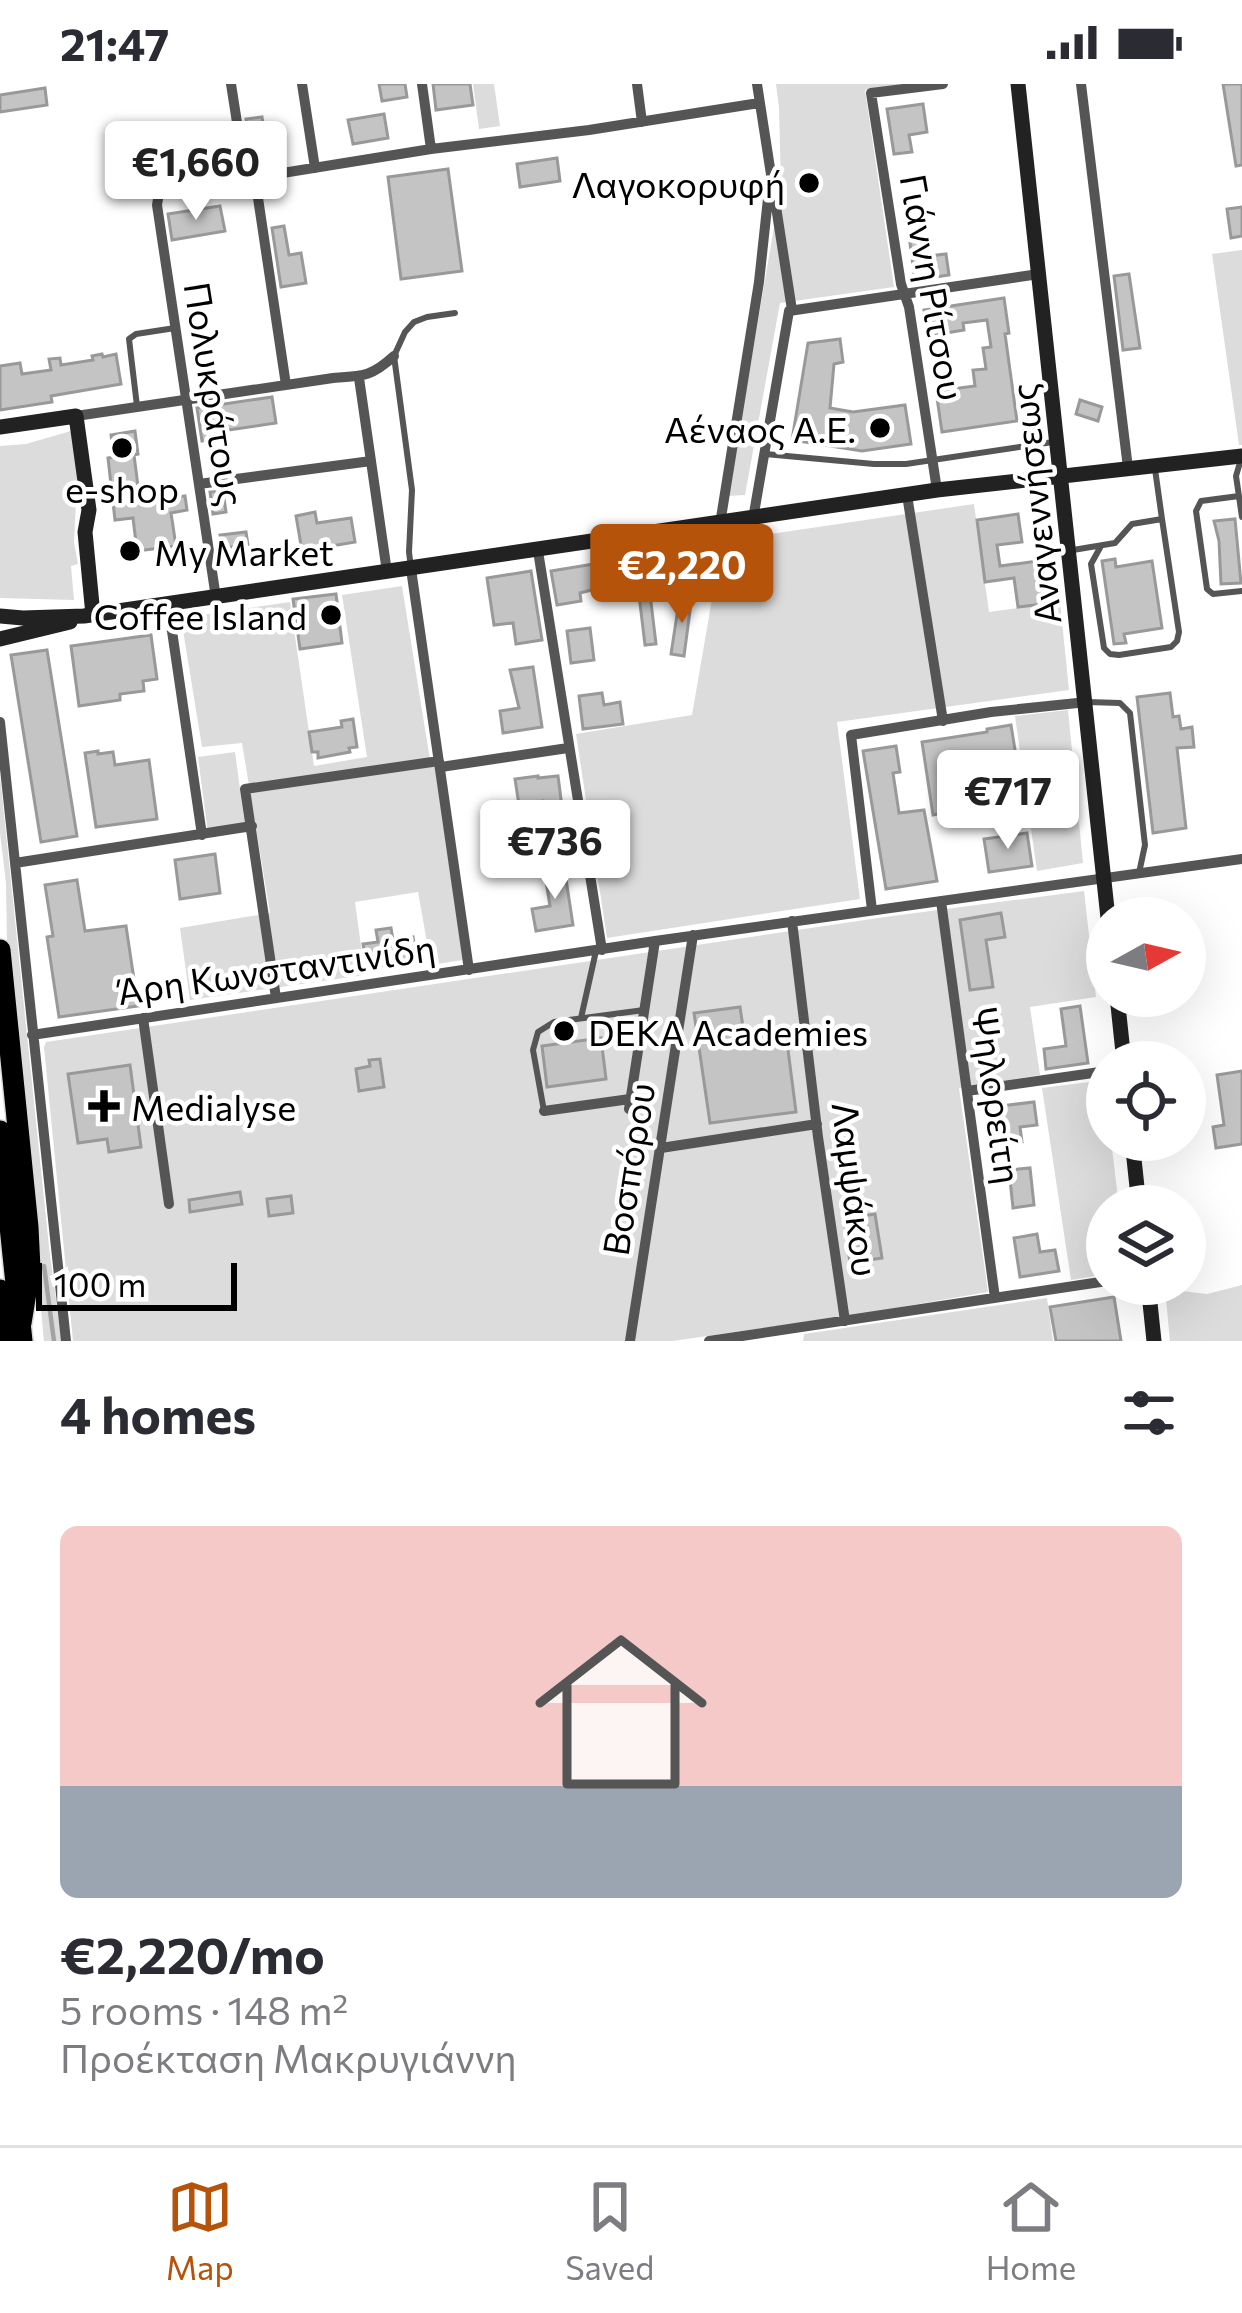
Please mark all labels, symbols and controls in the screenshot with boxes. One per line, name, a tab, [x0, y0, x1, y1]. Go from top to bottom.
text: 21:47	[60, 15, 169, 70]
pin: €1,660	[98, 121, 294, 223]
text: €1,660	[132, 136, 260, 184]
place label: Λαγοκορυφή	[571, 161, 785, 205]
marker: Λαγοκορυφή	[796, 170, 822, 196]
street label: Γιάννη Ρίτσου	[892, 171, 976, 403]
street label: Πολυκράτους	[177, 279, 255, 509]
street label: Αναγεννήσεως	[999, 381, 1069, 627]
place label: Αέναος Α.Ε.	[664, 406, 856, 450]
marker: Αέναος Α.Ε.	[867, 415, 893, 441]
marker: e-shop	[109, 435, 135, 461]
place label: e-shop	[65, 466, 179, 510]
pin: €2,220	[584, 524, 780, 626]
place label: Μy Μarket	[154, 529, 334, 573]
marker: Μy Μarket	[117, 538, 143, 564]
text: €2,220	[617, 539, 747, 587]
place label: Coffee Island	[94, 593, 307, 637]
marker: Coffee Island	[318, 602, 344, 628]
pin: €717	[937, 750, 1079, 852]
text: €717	[964, 765, 1052, 813]
pin: €736	[484, 800, 626, 902]
text: €736	[507, 815, 603, 863]
north arrow	[1086, 897, 1206, 1017]
map controls	[1086, 897, 1206, 1305]
street label: Άρη Κωνσταντινίδη	[113, 924, 438, 1012]
street label: Ψηλορείτη	[964, 1004, 1032, 1186]
place label: DEKA Academies	[588, 1009, 868, 1053]
marker: DEKA Academies	[551, 1018, 577, 1044]
button: locate	[1086, 1041, 1206, 1161]
street label: Βοσπόρου	[592, 1080, 662, 1258]
place label: Medialyse	[131, 1084, 296, 1128]
marker: Medialyse	[88, 1090, 120, 1122]
street label: Λαμψάκου	[824, 1099, 890, 1279]
button: layers	[1086, 1185, 1206, 1305]
scale bar	[36, 1257, 237, 1310]
text: 100 m	[54, 1263, 146, 1304]
icon: filters	[1116, 1380, 1182, 1446]
text: 4 homes	[60, 1382, 256, 1445]
icon: home	[513, 1604, 729, 1820]
text: €2,220/mo	[60, 1922, 325, 1985]
text: 5 rooms · 148 m²	[60, 1985, 348, 2033]
text: Προέκταση Μακρυγιάννη	[60, 2033, 517, 2081]
tab: Map	[166, 2174, 234, 2287]
tab: Saved	[565, 2174, 654, 2287]
tab: Home	[986, 2174, 1076, 2287]

